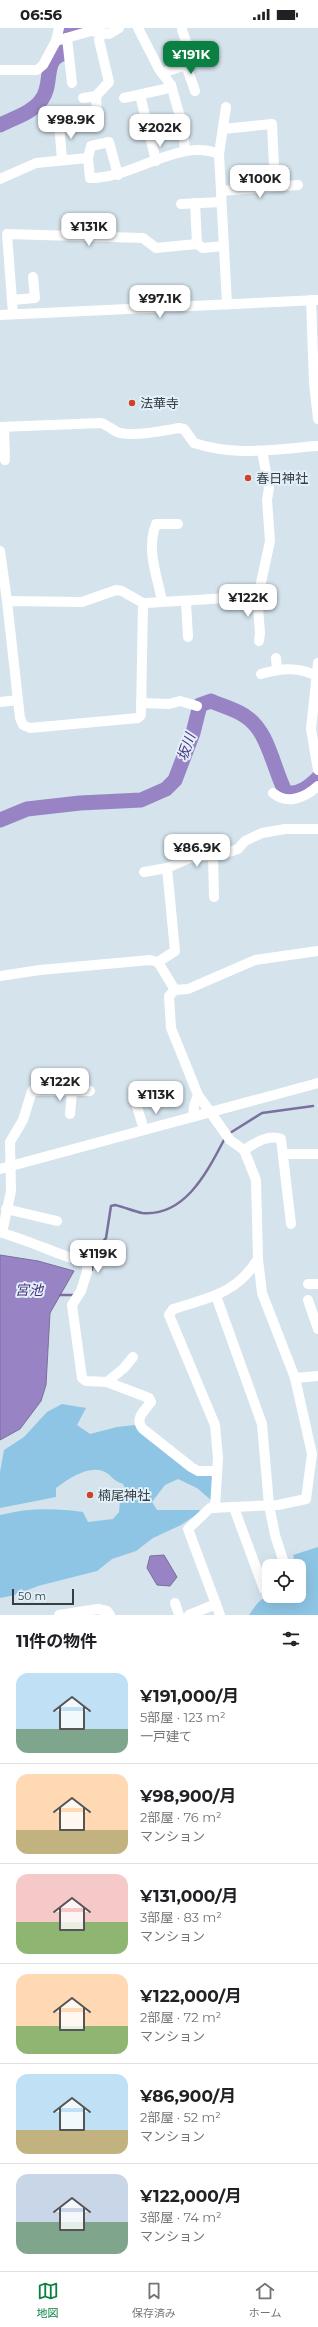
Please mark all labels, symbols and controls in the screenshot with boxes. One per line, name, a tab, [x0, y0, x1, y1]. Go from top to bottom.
text: 06:56	[20, 5, 62, 24]
pin: ¥191K	[163, 41, 219, 75]
text: ¥191K	[172, 46, 210, 62]
pin: ¥98.9K	[38, 106, 104, 140]
text: ¥98.9K	[47, 111, 95, 127]
pin: ¥202K	[132, 114, 188, 148]
text: ¥202K	[138, 119, 182, 135]
pin: ¥100K	[232, 165, 288, 199]
text: ¥100K	[239, 170, 281, 186]
pin: ¥131K	[61, 213, 117, 247]
text: ¥131K	[70, 218, 108, 234]
pin: ¥97.1K	[127, 285, 193, 319]
text: ¥97.1K	[138, 290, 182, 306]
place label: 法華寺	[140, 395, 179, 411]
marker: 法華寺	[127, 398, 137, 408]
place label: 春日神社	[256, 470, 308, 486]
marker: 春日神社	[243, 473, 253, 483]
pin: ¥122K	[220, 584, 276, 618]
text: ¥122K	[228, 589, 268, 605]
water label: 坂川	[173, 729, 200, 763]
pin: ¥86.9K	[164, 834, 230, 868]
text: ¥86.9K	[173, 839, 221, 855]
pin: ¥122K	[32, 1068, 88, 1102]
text: ¥122K	[40, 1073, 80, 1089]
pin: ¥113K	[128, 1081, 184, 1115]
text: ¥113K	[137, 1086, 175, 1102]
pin: ¥119K	[70, 1240, 126, 1274]
text: ¥119K	[79, 1245, 117, 1261]
water label: 宮池	[15, 1281, 45, 1299]
place label: 楠尾神社	[98, 1487, 150, 1503]
marker: 楠尾神社	[85, 1490, 95, 1500]
map controls	[262, 1559, 306, 1603]
button: locate	[262, 1559, 306, 1603]
scale bar	[12, 1587, 74, 1606]
text: 50 m	[18, 1589, 46, 1603]
icon: filters	[280, 1628, 302, 1650]
text: 11件の物件	[16, 1631, 97, 1651]
text: ¥191,000/月	[140, 1686, 239, 1706]
icon: home	[48, 1689, 96, 1737]
text: 5部屋 · 123 m²	[140, 1709, 226, 1725]
text: 一戸建て	[140, 1728, 192, 1744]
text: ¥98,900/月	[140, 1786, 236, 1806]
icon: home	[48, 1790, 96, 1838]
text: 2部屋 · 76 m²	[140, 1809, 222, 1825]
text: マンション	[140, 1828, 205, 1844]
text: ¥131,000/月	[140, 1886, 239, 1906]
icon: home	[48, 1890, 96, 1938]
text: 3部屋 · 83 m²	[140, 1909, 222, 1925]
text: マンション	[140, 1928, 205, 1944]
text: ¥122,000/月	[140, 1986, 242, 2006]
icon: home	[48, 1990, 96, 2038]
text: 2部屋 · 72 m²	[140, 2009, 221, 2025]
text: マンション	[140, 2028, 205, 2044]
text: ¥86,900/月	[140, 2086, 236, 2106]
icon: home	[48, 2090, 96, 2138]
text: 2部屋 · 52 m²	[140, 2109, 221, 2125]
text: マンション	[140, 2128, 205, 2144]
text: ¥122,000/月	[140, 2186, 242, 2206]
icon: home	[48, 2190, 96, 2238]
text: 3部屋 · 74 m²	[140, 2209, 222, 2225]
text: マンション	[140, 2228, 205, 2244]
tab: 地図	[37, 2280, 59, 2320]
tab: 保存済み	[132, 2280, 176, 2320]
tab: ホーム	[249, 2280, 281, 2320]

